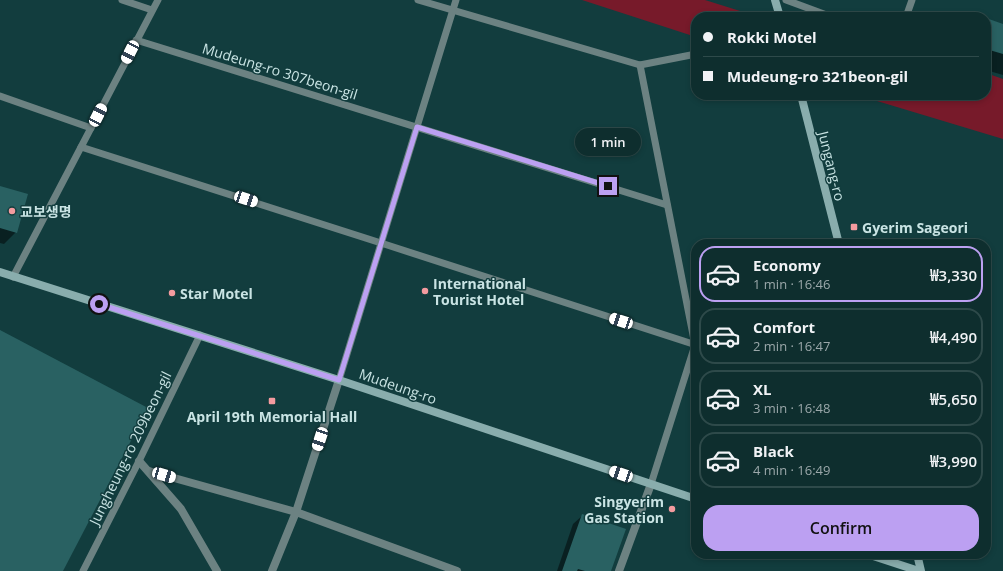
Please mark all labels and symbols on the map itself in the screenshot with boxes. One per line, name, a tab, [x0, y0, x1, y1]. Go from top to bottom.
street label: Mudeung-ro 307beon-gil	[200, 38, 360, 104]
car	[119, 39, 141, 65]
car	[87, 102, 109, 128]
street label: Jungang-ro	[814, 127, 850, 203]
callout: 1 min	[575, 128, 641, 156]
route end	[599, 177, 617, 195]
car	[233, 190, 259, 208]
place label: 교보생명	[20, 202, 72, 221]
marker: 교보생명	[7, 206, 17, 216]
place label: Gyerim Sageori	[862, 218, 968, 237]
marker: Gyerim Sageori	[849, 222, 859, 232]
place label: International Tourist Hotel	[433, 274, 526, 309]
place label: Star Motel	[180, 284, 253, 303]
marker: International Tourist Hotel	[420, 286, 430, 296]
marker: Star Motel	[167, 288, 177, 298]
route start	[90, 295, 108, 313]
car	[608, 312, 634, 330]
street label: Mudeung-ro	[357, 364, 439, 408]
street label: Jungheung-ro 209beon-gil	[84, 368, 176, 530]
marker: April 19th Memorial Hall	[267, 396, 277, 406]
place label: April 19th Memorial Hall	[187, 407, 357, 426]
car	[311, 426, 329, 452]
car	[608, 464, 634, 484]
car	[151, 466, 177, 484]
place label: Singyerim Gas Station	[584, 492, 664, 527]
marker: Singyerim Gas Station	[667, 504, 677, 514]

